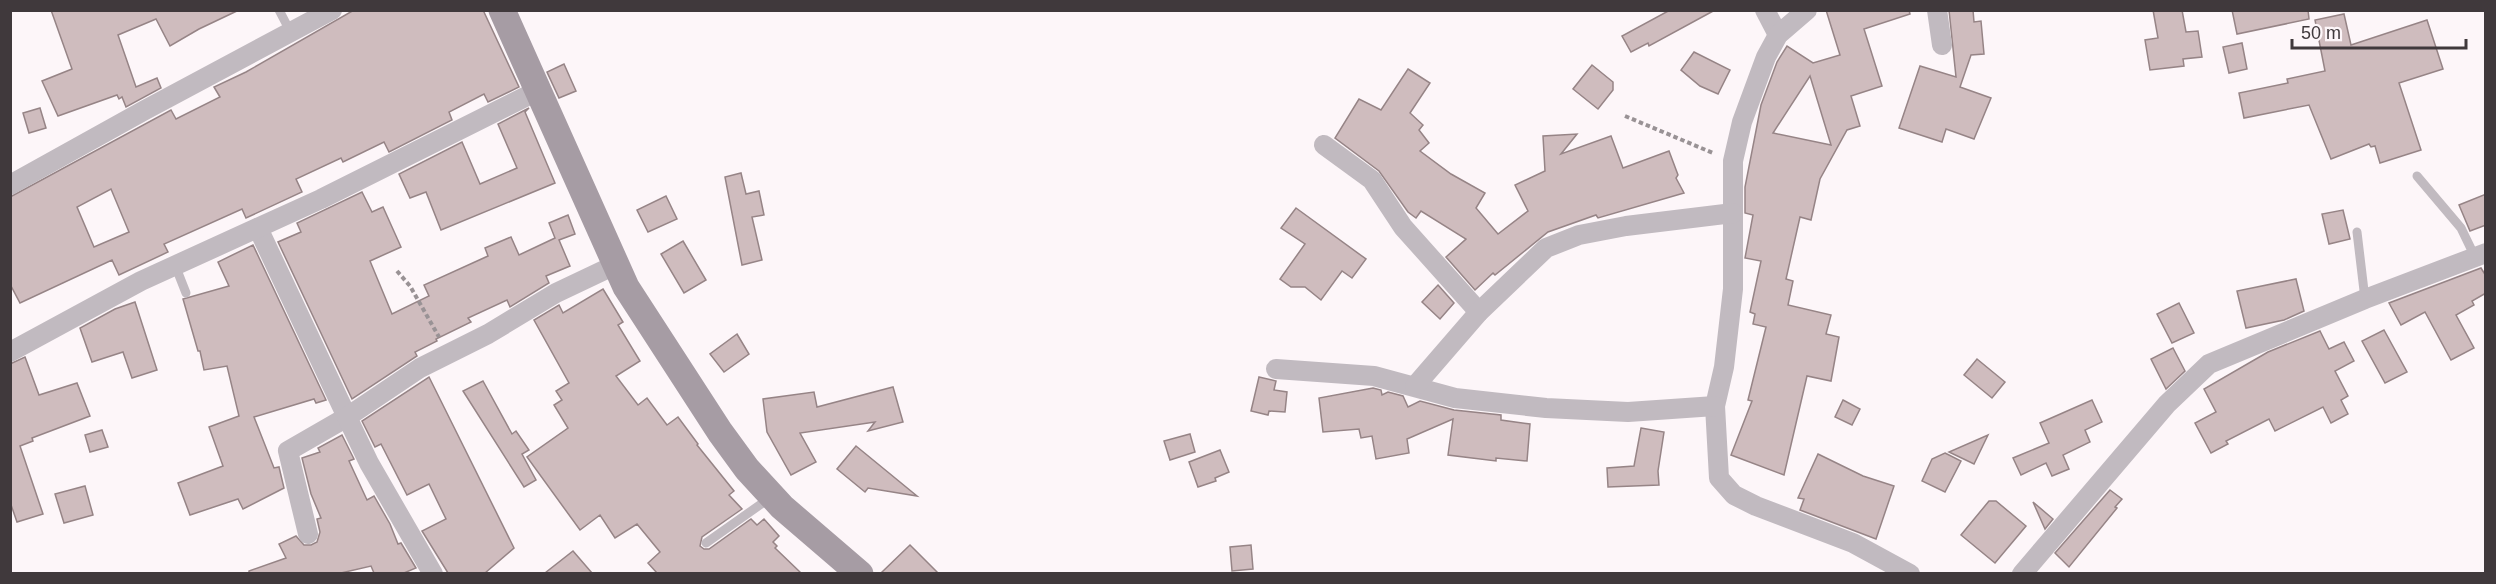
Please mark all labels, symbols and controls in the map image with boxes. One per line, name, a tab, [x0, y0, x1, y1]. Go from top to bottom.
scale bar	[2292, 12, 2466, 50]
text: 50 m	[2301, 23, 2341, 43]

